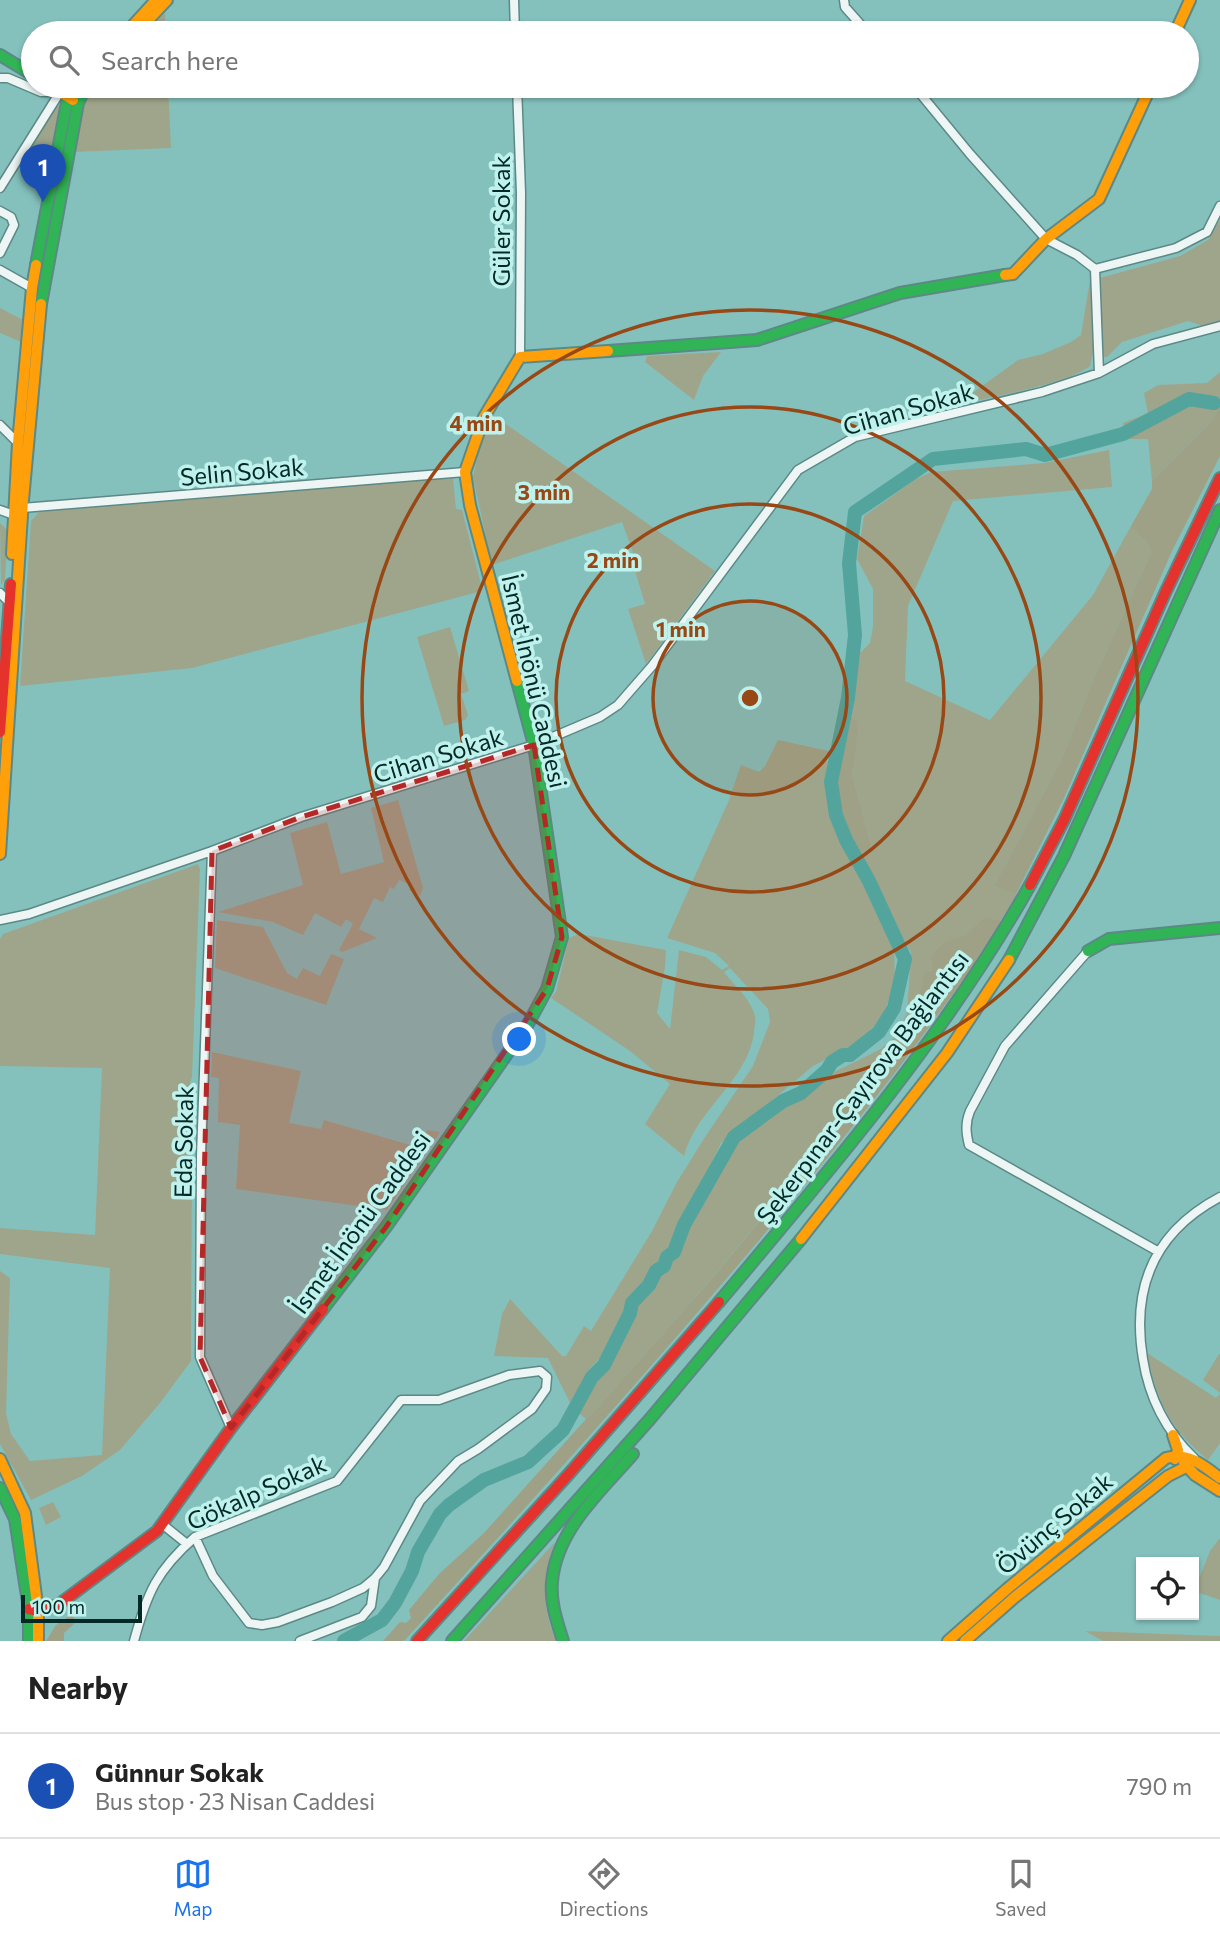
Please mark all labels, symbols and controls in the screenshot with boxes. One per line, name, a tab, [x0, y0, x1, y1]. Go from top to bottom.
search box	[21, 21, 1199, 98]
icon: search	[45, 41, 83, 79]
text: Search here	[101, 44, 239, 75]
pin: 1	[20, 144, 66, 202]
street label: Güler Sokak	[486, 156, 515, 286]
street label: Cihan Sokak	[839, 376, 977, 440]
text: 4 min	[449, 410, 503, 435]
street label: Selin Sokak	[179, 451, 305, 491]
text: 3 min	[518, 479, 570, 504]
text: 2 min	[587, 547, 639, 572]
street label: İsmet İnönü Caddesi	[496, 571, 574, 791]
text: 1 min	[656, 616, 706, 641]
centre of rings	[738, 686, 762, 710]
street label: Cihan Sokak	[370, 722, 506, 788]
street label: Şekerpınar-Çayırova Bağlantısı	[750, 945, 974, 1229]
your location	[502, 1022, 536, 1056]
street label: Eda Sokak	[168, 1086, 198, 1198]
street label: İsmet İnönü Caddesi	[284, 1125, 436, 1319]
street label: Gökalp Sokak	[182, 1448, 330, 1536]
street label: Övünç Sokak	[990, 1466, 1118, 1580]
map controls	[1136, 1557, 1199, 1620]
button: locate	[1136, 1557, 1199, 1620]
scale bar	[21, 1592, 142, 1624]
text: 100 m	[32, 1595, 85, 1618]
text: Nearby	[28, 1668, 128, 1705]
text: Günnur Sokak	[95, 1756, 264, 1787]
text: 1	[46, 1772, 56, 1800]
text: 790 m	[1126, 1772, 1192, 1800]
text: Bus stop · 23 Nisan Caddesi	[95, 1787, 375, 1815]
tab: Map	[173, 1855, 213, 1920]
tab: Directions	[559, 1855, 649, 1920]
tab: Saved	[995, 1855, 1047, 1920]

